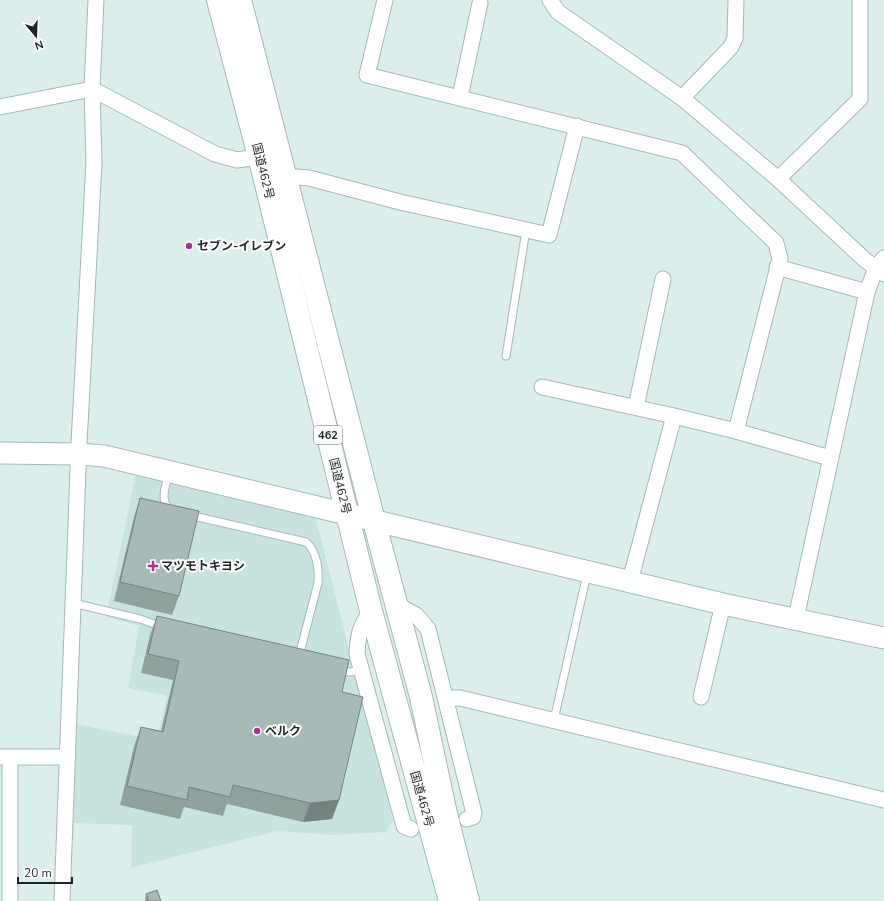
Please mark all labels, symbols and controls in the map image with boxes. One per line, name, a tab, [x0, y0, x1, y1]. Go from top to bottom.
north arrow	[16, 16, 56, 56]
text: N	[33, 37, 45, 53]
street label: 国道462号	[248, 141, 278, 201]
place label: セブン-イレブン	[197, 238, 286, 254]
marker: セブン-イレブン	[184, 241, 194, 251]
road number: 462	[314, 426, 342, 444]
street label: 国道462号	[325, 456, 355, 516]
place label: マツモトキヨシ	[161, 558, 245, 574]
marker: マツモトキヨシ	[148, 561, 158, 571]
place label: ベルク	[265, 723, 301, 739]
marker: ベルク	[252, 726, 262, 736]
street label: 国道462号	[406, 769, 438, 829]
scale bar	[18, 859, 72, 885]
text: 20 m	[24, 865, 52, 881]

